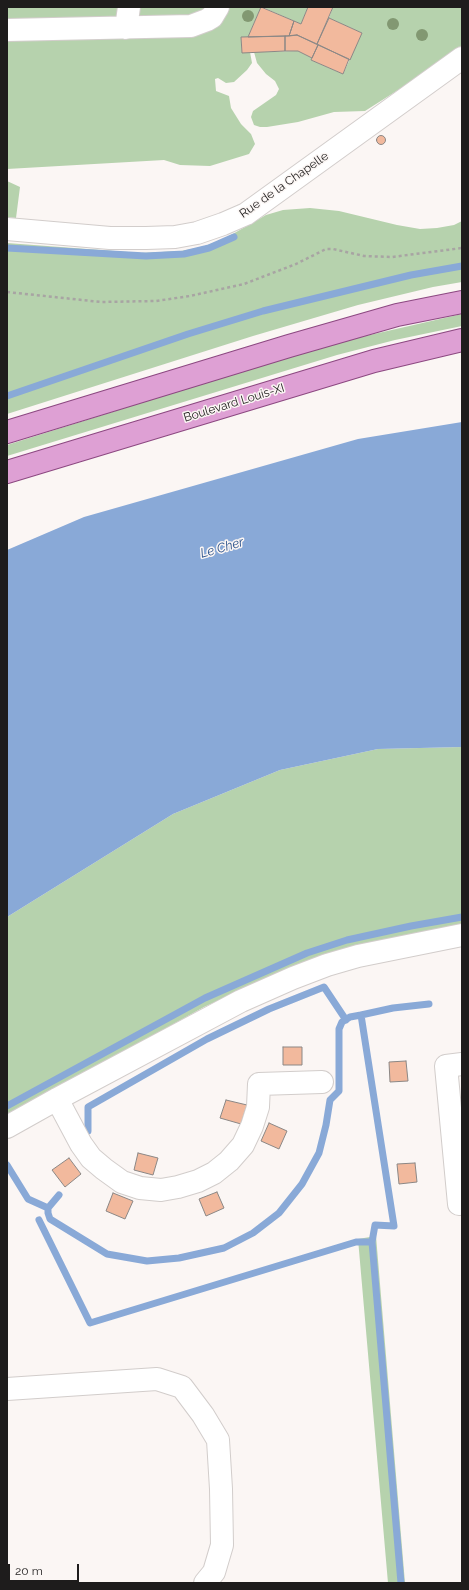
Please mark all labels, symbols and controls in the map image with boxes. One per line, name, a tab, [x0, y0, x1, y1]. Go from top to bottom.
street label: Rue de la Chapelle	[237, 149, 331, 221]
street label: Boulevard Louis-XI	[182, 381, 286, 425]
water label: Le Cher	[199, 534, 245, 562]
scale bar	[10, 1556, 81, 1582]
text: 20 m	[15, 1564, 43, 1578]

